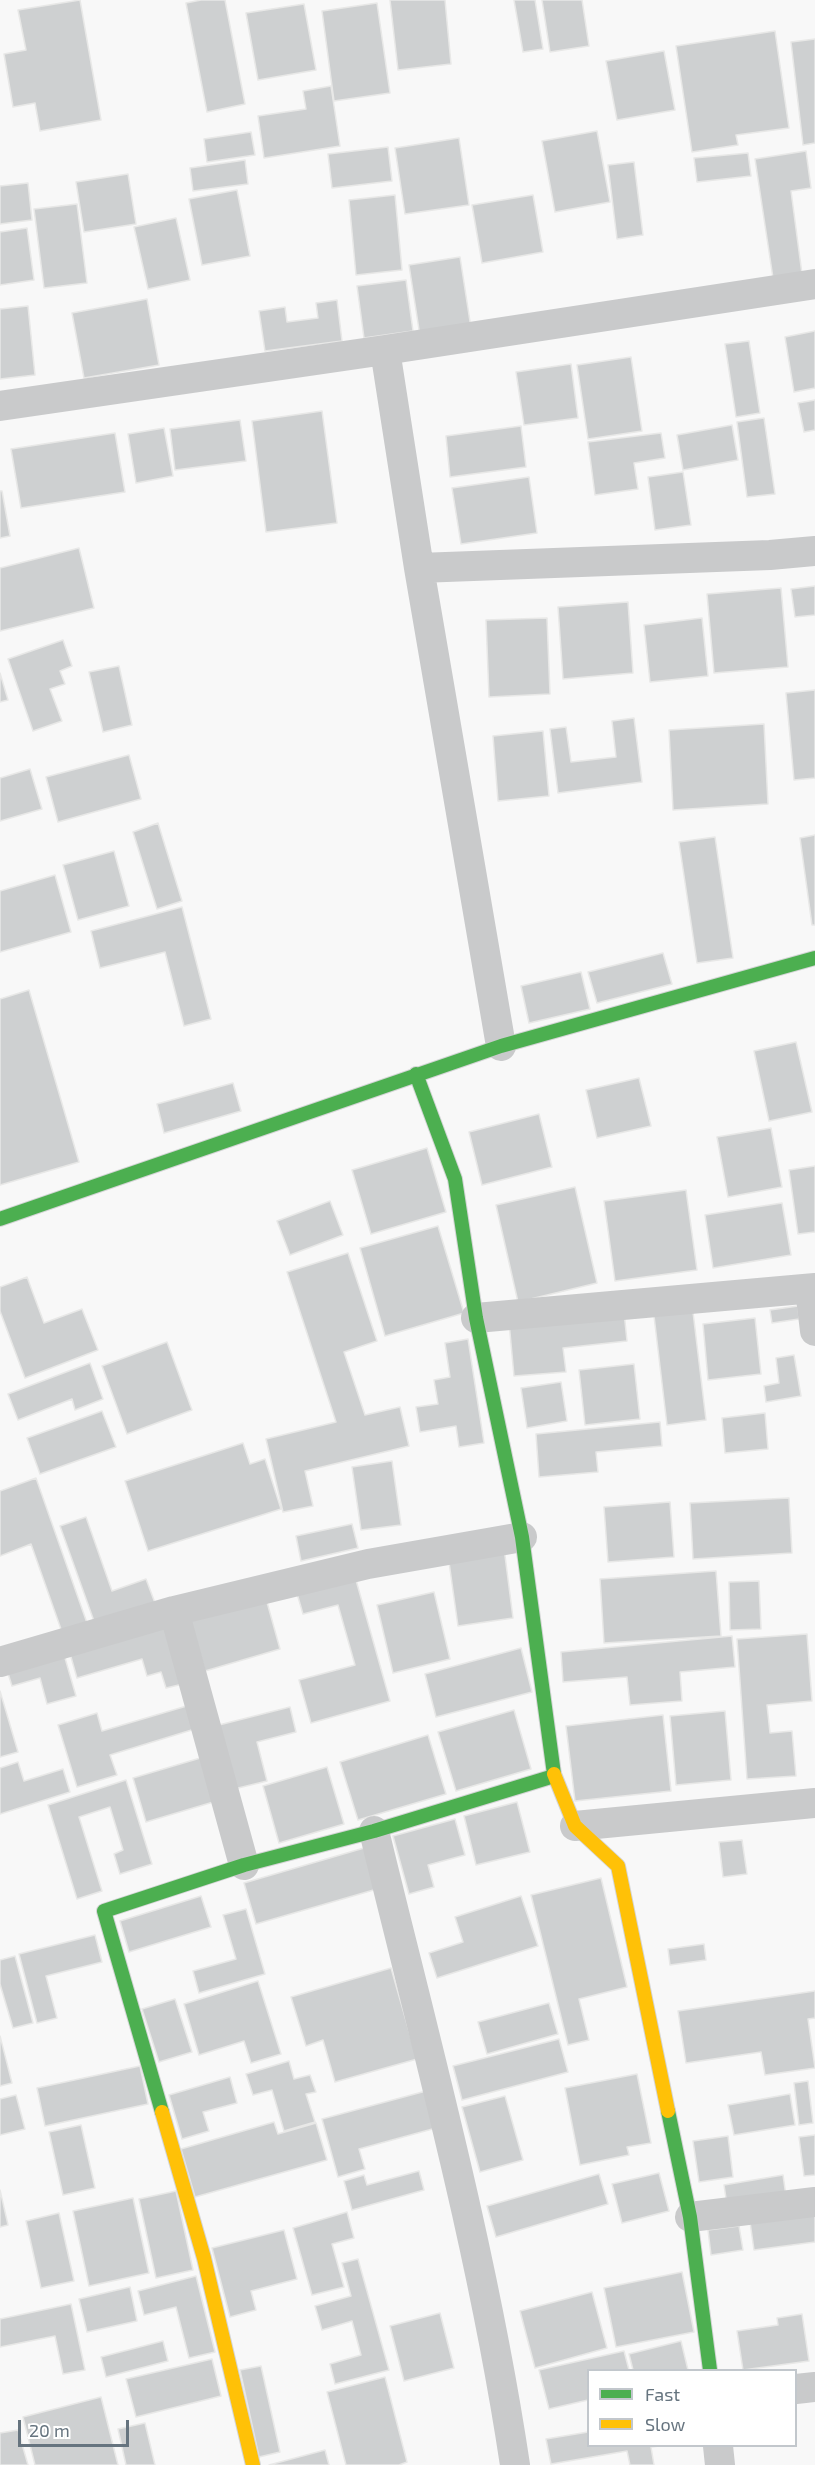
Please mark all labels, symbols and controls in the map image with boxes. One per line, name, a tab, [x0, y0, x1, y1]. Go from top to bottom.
legend	[587, 2369, 797, 2447]
text: Fast	[645, 2383, 680, 2405]
scale bar	[21, 2408, 132, 2446]
text: Slow	[645, 2413, 685, 2435]
text: 20 m	[29, 2419, 70, 2441]

